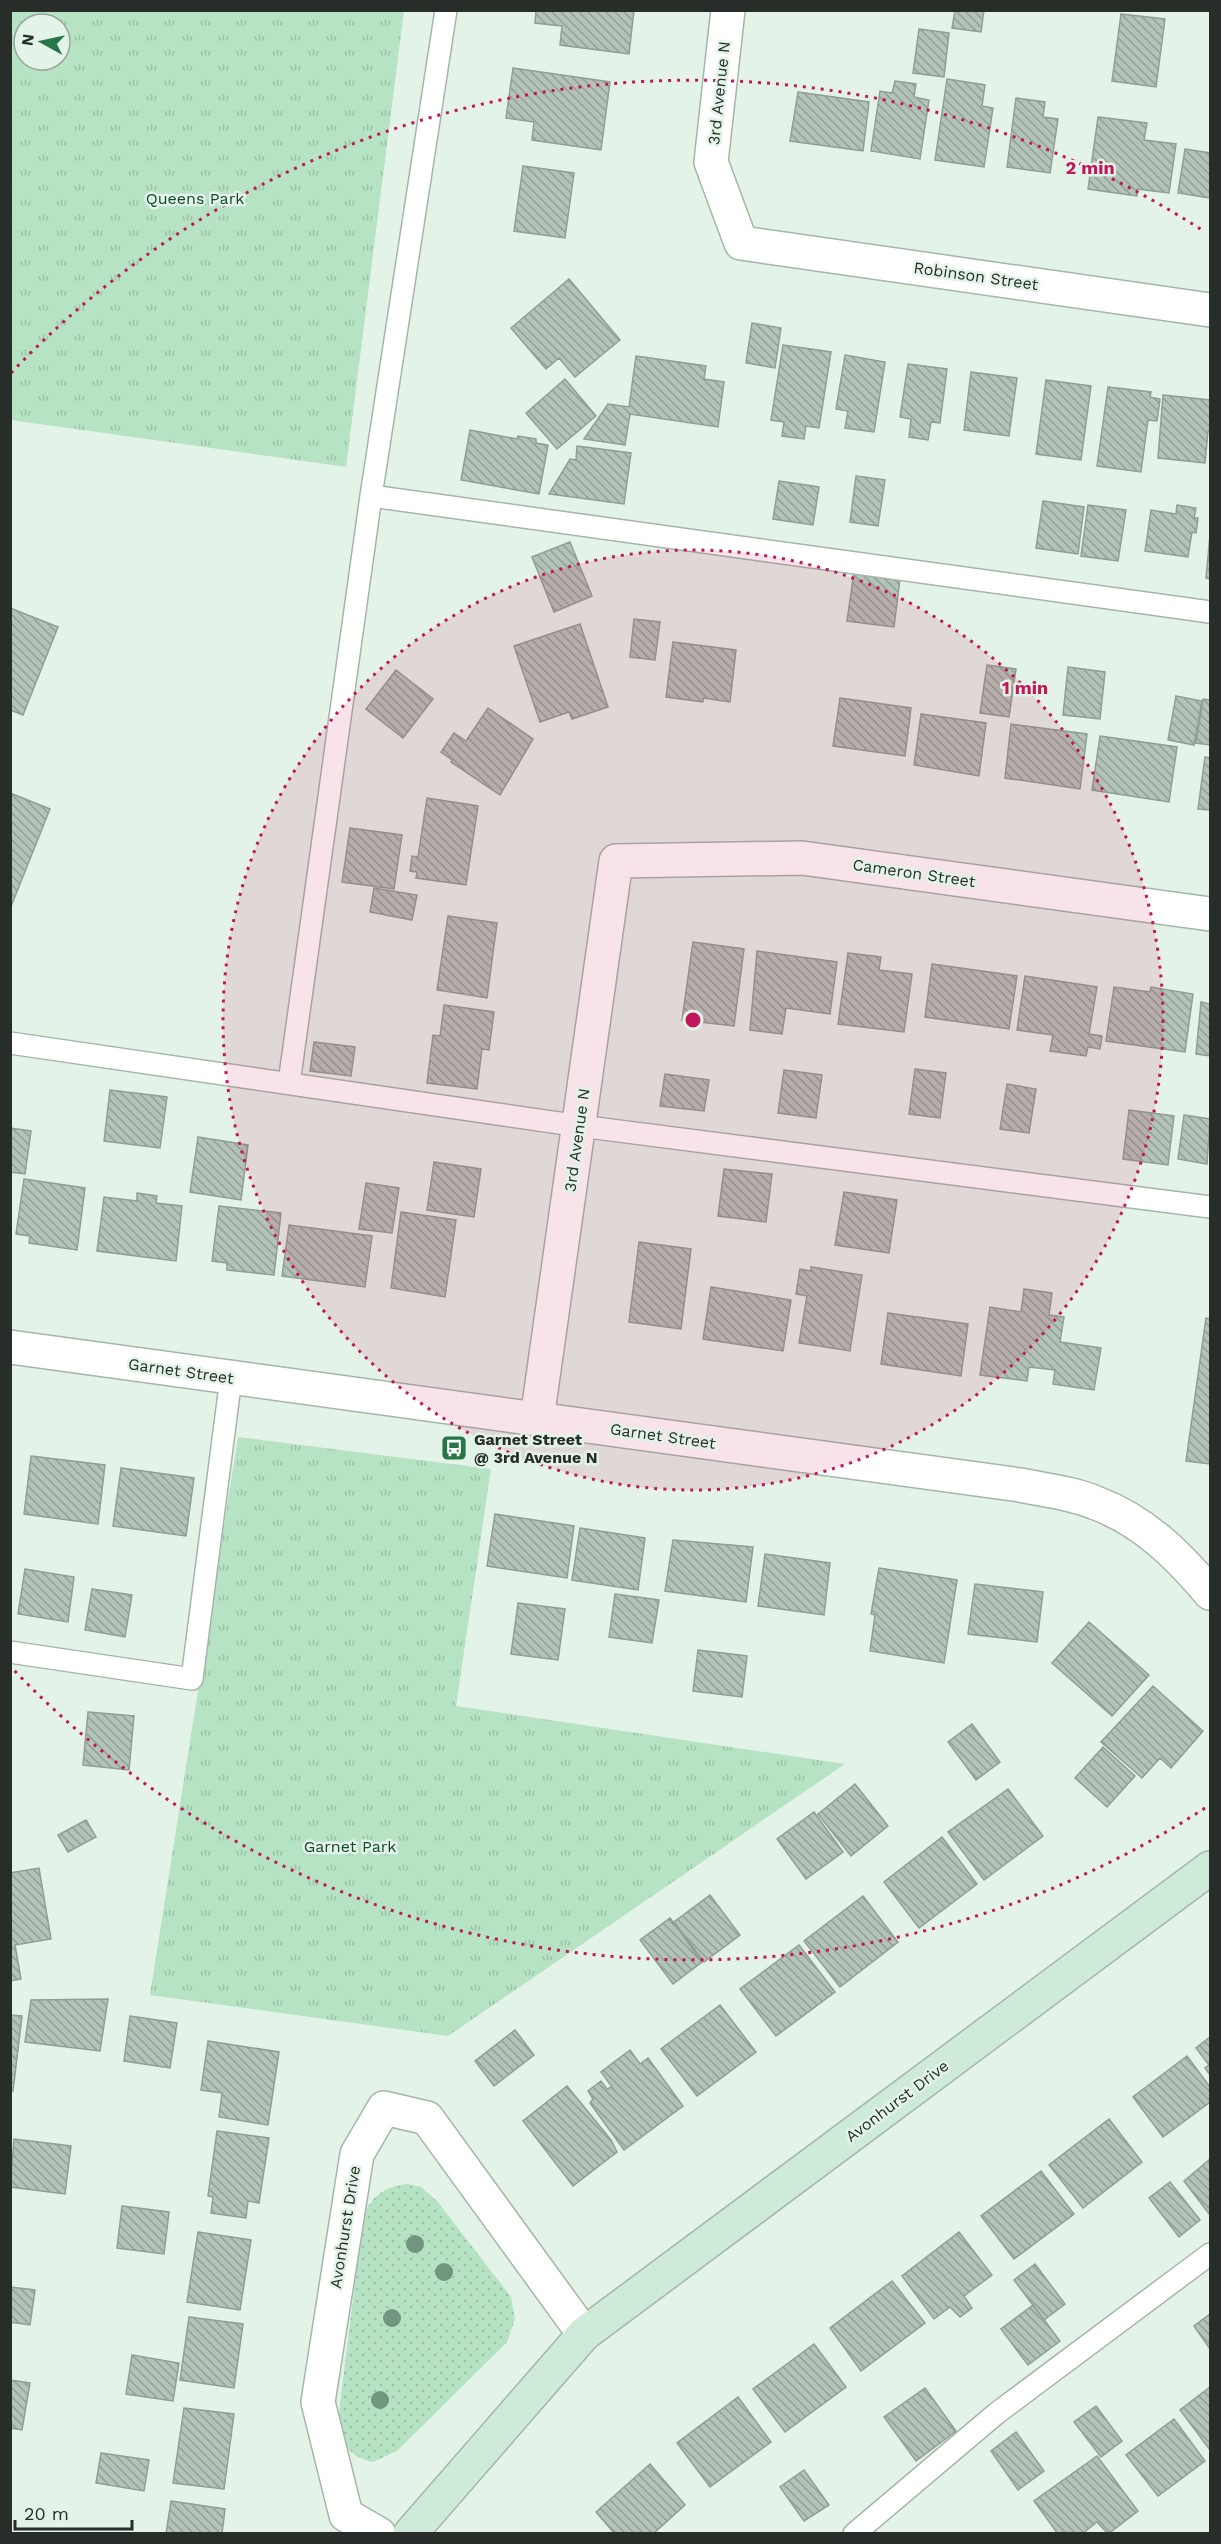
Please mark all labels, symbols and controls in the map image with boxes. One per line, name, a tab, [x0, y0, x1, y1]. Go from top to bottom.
north arrow	[12, 12, 72, 72]
text: N	[17, 33, 38, 47]
street label: 3rd Avenue N	[704, 40, 734, 146]
text: 2 min	[1065, 157, 1115, 178]
park label: Queens Park	[146, 189, 244, 208]
street label: Robinson Street	[912, 258, 1040, 294]
text: 1 min	[1002, 677, 1048, 698]
street label: Cameron Street	[851, 855, 977, 891]
centre of rings	[683, 1010, 703, 1030]
street label: 3rd Avenue N	[560, 1087, 594, 1193]
street label: Garnet Street	[127, 1354, 235, 1388]
street label: Garnet Street	[609, 1419, 717, 1453]
place label: Garnet Street @ 3rd Avenue N	[474, 1430, 598, 1467]
bus stop icon: Garnet Street @ 3rd Avenue N	[439, 1433, 469, 1463]
park label: Garnet Park	[304, 1837, 396, 1856]
street label: Avonhurst Drive	[842, 2056, 952, 2146]
street label: Avonhurst Drive	[326, 2164, 364, 2290]
scale bar	[15, 2493, 132, 2531]
text: 20 m	[24, 2503, 69, 2524]

